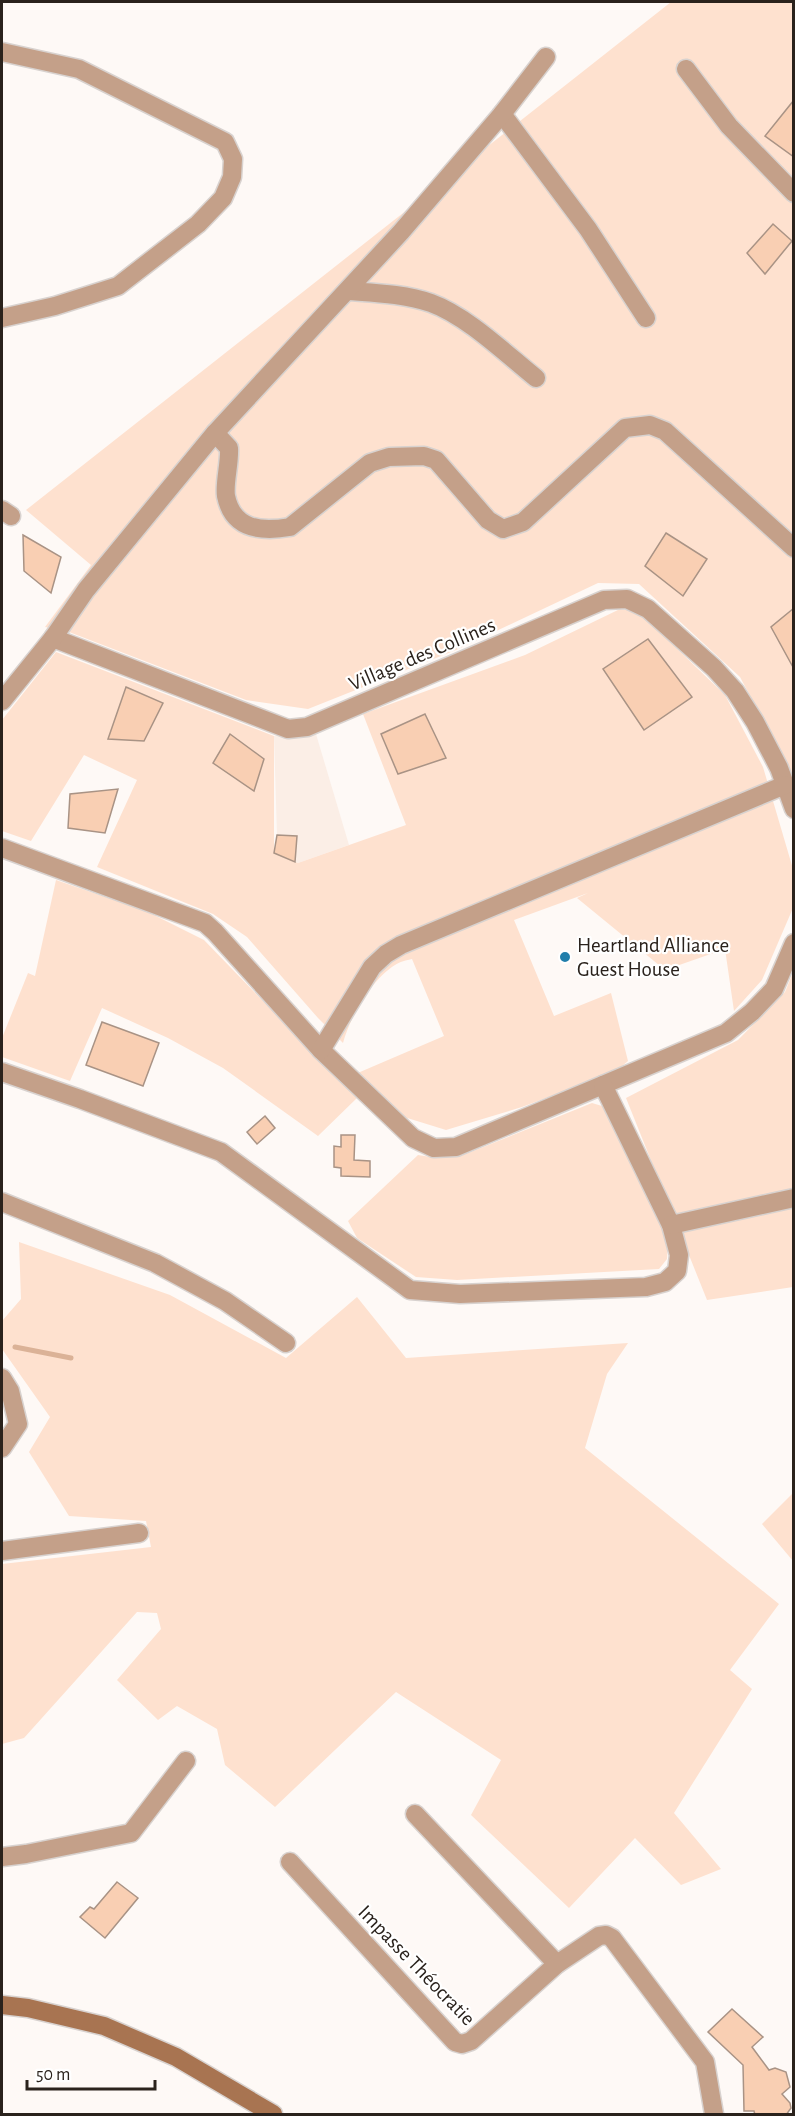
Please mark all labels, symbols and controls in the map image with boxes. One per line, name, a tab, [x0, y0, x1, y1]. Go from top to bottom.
street label: Village des Collines	[346, 614, 498, 695]
place label: Heartland Alliance Guest House	[577, 935, 729, 980]
marker: Heartland Alliance Guest House	[558, 950, 572, 964]
street label: Impasse Théocratie	[354, 1901, 479, 2029]
scale bar	[27, 2053, 154, 2091]
text: 50 m	[36, 2066, 70, 2084]

